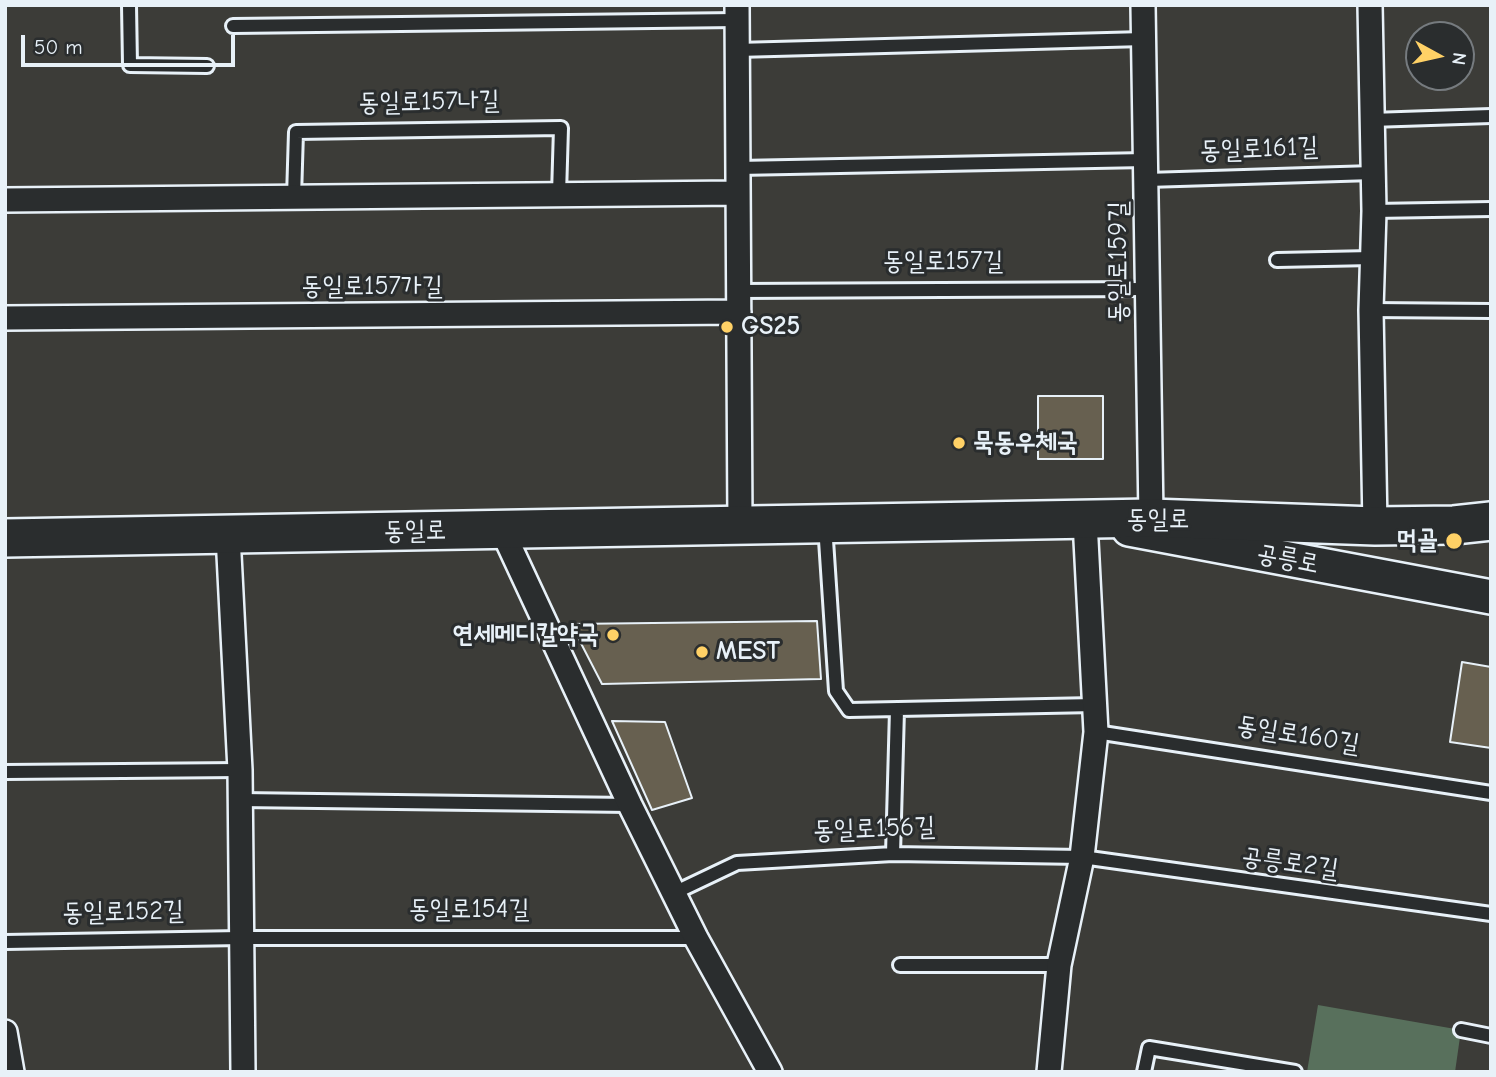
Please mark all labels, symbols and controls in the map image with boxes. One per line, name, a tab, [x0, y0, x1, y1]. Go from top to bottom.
scale bar	[24, 21, 238, 65]
north arrow	[1405, 21, 1475, 91]
text: 50 m	[34, 35, 83, 59]
text: N	[1447, 51, 1471, 66]
street label: 동일로157나길	[358, 85, 500, 119]
street label: 동일로161길	[1199, 131, 1319, 167]
street label: 동일로159길	[1103, 201, 1135, 323]
street label: 동일로157길	[883, 246, 1003, 278]
street label: 동일로157가길	[301, 271, 443, 303]
place label: GS25	[741, 311, 800, 343]
marker: GS25	[719, 319, 735, 335]
place label: 묵동우체국	[973, 427, 1078, 459]
marker: 묵동우체국	[951, 435, 967, 451]
street label: 동일로	[1127, 504, 1189, 536]
street label: 동일로	[383, 515, 447, 547]
place label: 먹골	[1396, 525, 1438, 557]
marker: 먹골	[1444, 531, 1464, 551]
street label: 공릉로	[1254, 538, 1322, 580]
place label: 연세메디칼약국	[453, 619, 599, 651]
marker: 연세메디칼약국	[605, 627, 621, 643]
place label: MEST	[716, 636, 780, 668]
marker: MEST	[694, 644, 710, 660]
street label: 동일로160길	[1234, 710, 1362, 760]
street label: 동일로156길	[812, 811, 936, 847]
street label: 공릉로2길	[1240, 841, 1340, 885]
street label: 동일로154길	[409, 894, 529, 926]
street label: 동일로152길	[62, 895, 184, 929]

